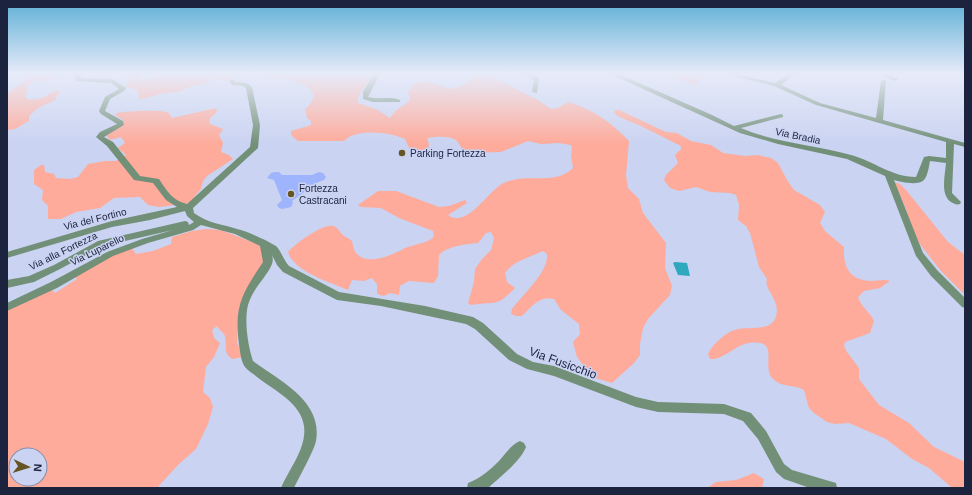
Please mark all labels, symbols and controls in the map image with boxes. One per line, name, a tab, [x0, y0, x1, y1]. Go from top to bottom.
street label: Via Bradia	[774, 126, 822, 146]
marker: Parking Fortezza	[397, 148, 407, 158]
place label: Parking Fortezza	[410, 148, 486, 159]
place label: Fortezza Castracani	[299, 183, 347, 206]
marker: Fortezza Castracani	[286, 189, 296, 199]
street label: Via del Fortino	[62, 206, 128, 232]
street label: Via alla Fortezza	[27, 230, 99, 272]
street label: Via Luparello	[68, 232, 126, 268]
street label: Via Fusicchio	[527, 344, 599, 382]
north arrow	[8, 447, 48, 487]
text: N	[32, 463, 44, 472]

